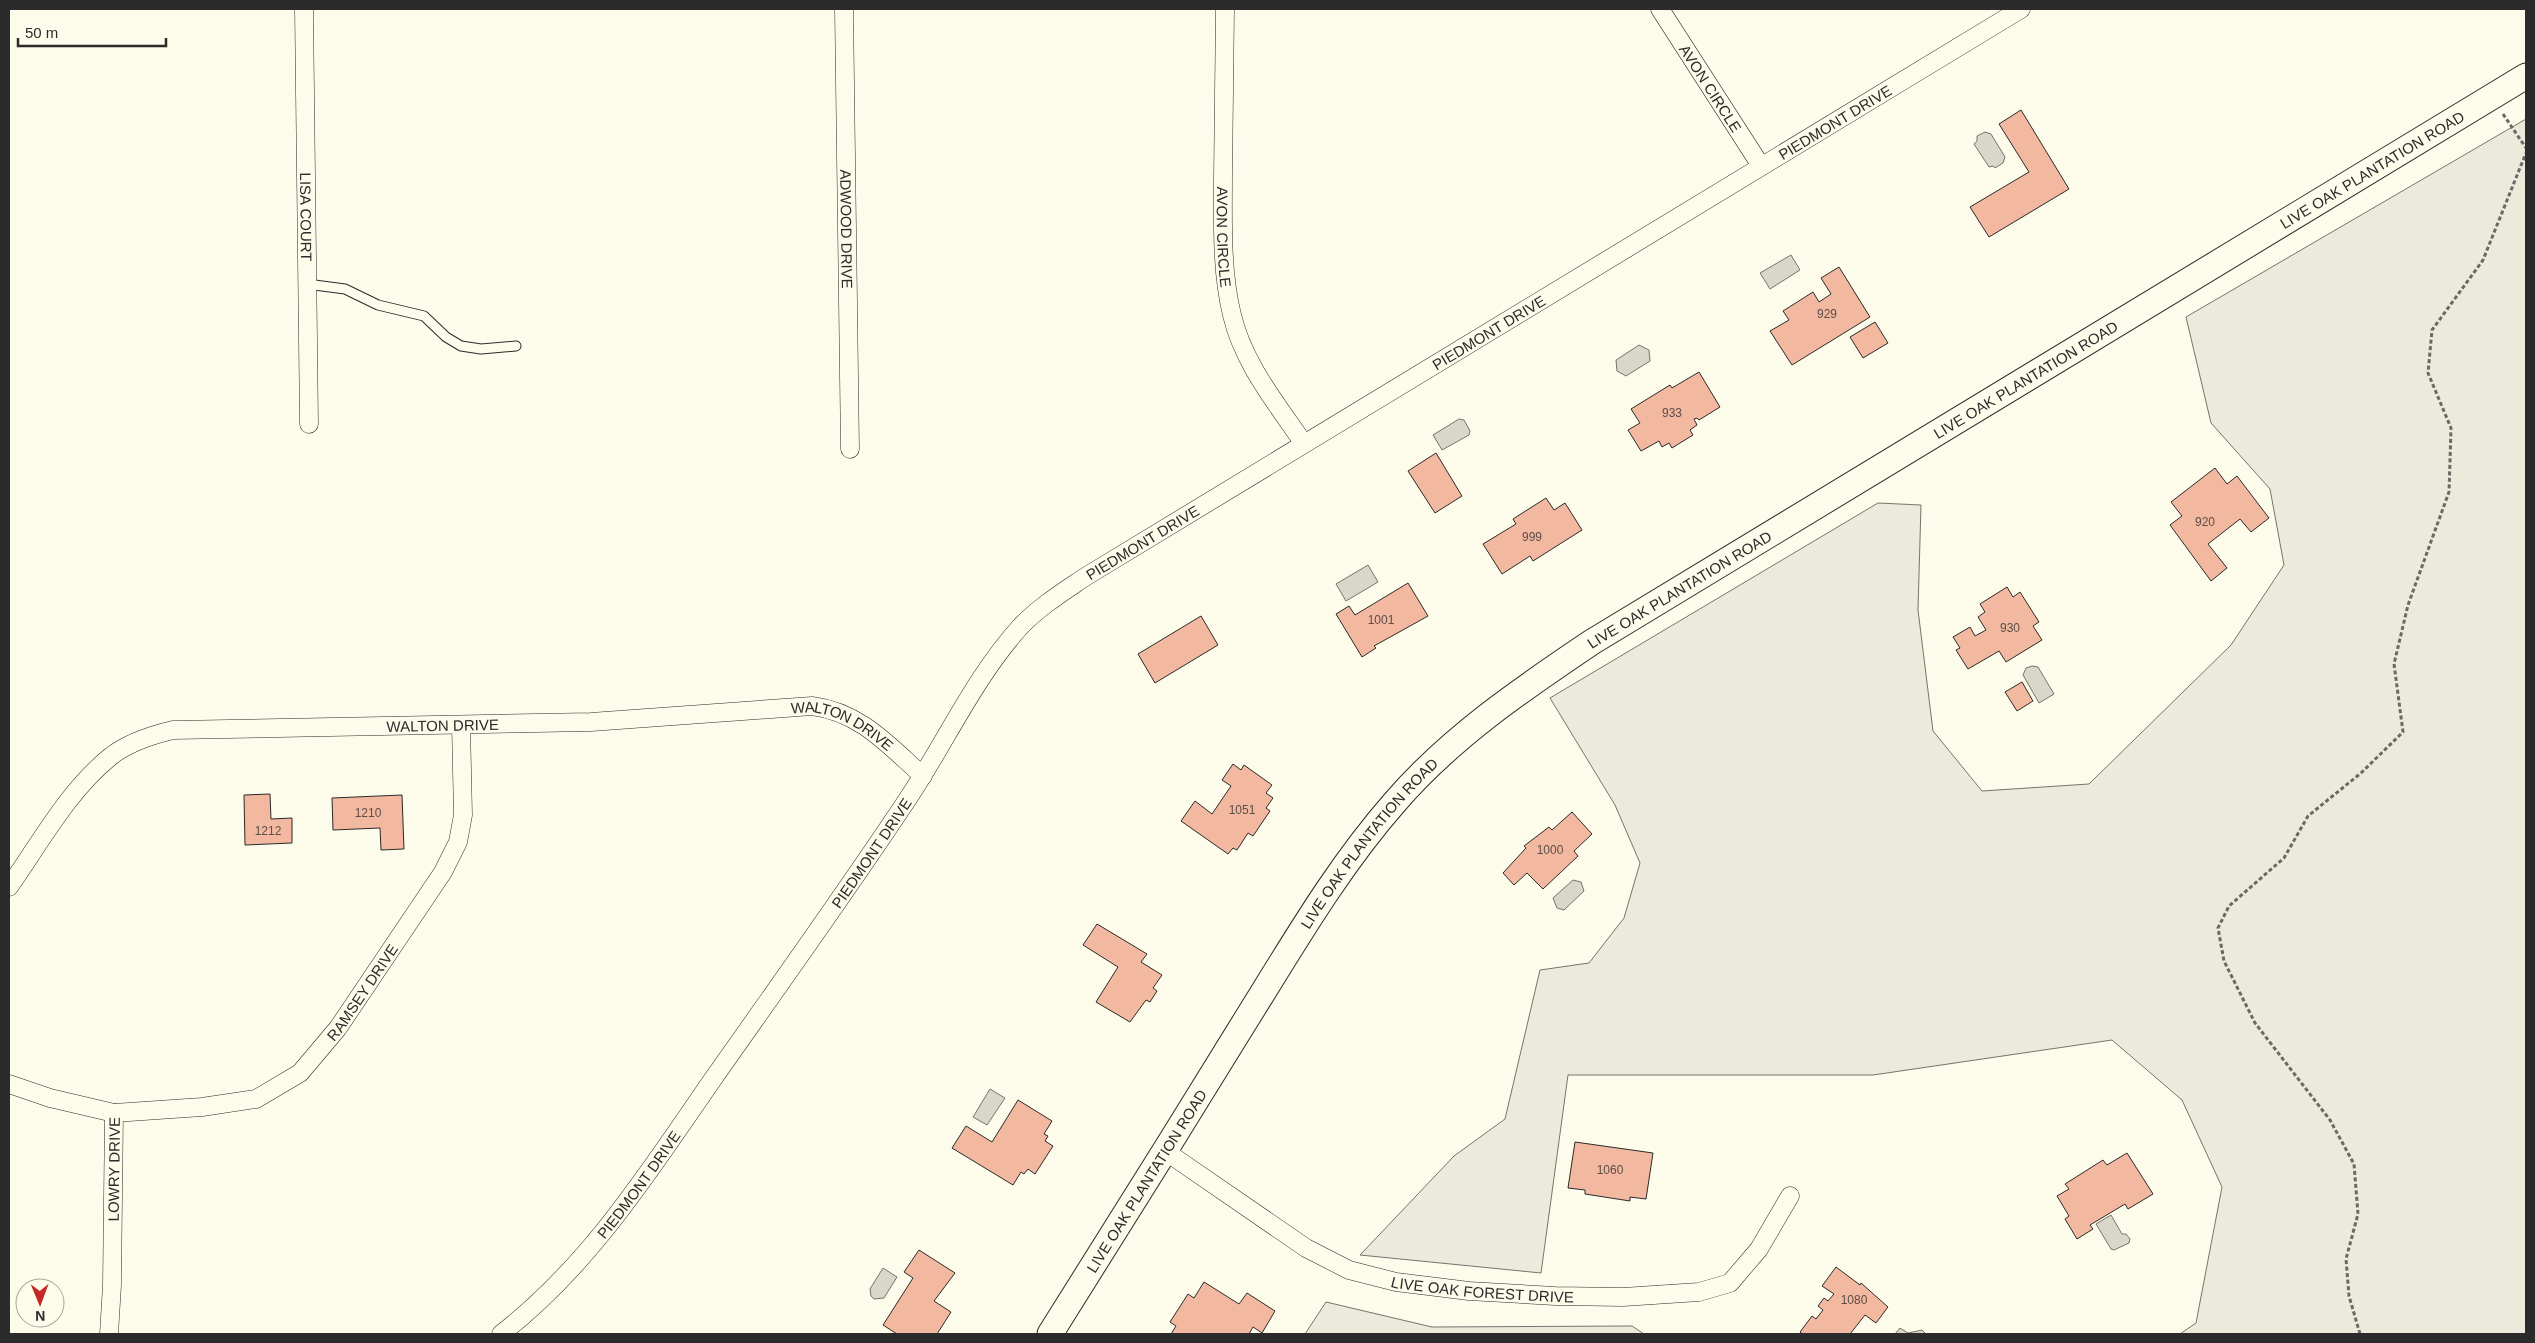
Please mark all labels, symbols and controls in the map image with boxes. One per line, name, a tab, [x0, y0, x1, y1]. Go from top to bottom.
scale bar	[18, 15, 165, 47]
text: 50 m	[25, 24, 58, 41]
street label: AVON CIRCLE	[1676, 41, 1745, 135]
street label: PIEDMONT DRIVE	[1775, 81, 1894, 163]
street label: LIVE OAK PLANTATION ROAD	[2277, 107, 2467, 232]
street label: ADWOOD DRIVE	[838, 169, 856, 289]
street label: LISA COURT	[297, 172, 316, 262]
street label: AVON CIRCLE	[1214, 187, 1235, 288]
street label: PIEDMONT DRIVE	[1429, 291, 1548, 373]
house number: 929	[1817, 307, 1837, 321]
street label: LIVE OAK PLANTATION ROAD	[1930, 317, 2121, 442]
house number: 933	[1662, 406, 1682, 420]
street label: PIEDMONT DRIVE	[1083, 501, 1202, 583]
house number: 920	[2195, 515, 2215, 529]
street label: LIVE OAK PLANTATION ROAD	[1584, 527, 1774, 651]
house number: 999	[1522, 530, 1542, 544]
house number: 1001	[1368, 613, 1395, 627]
house number: 930	[2000, 621, 2020, 635]
street label: WALTON DRIVE	[790, 697, 897, 754]
street label: WALTON DRIVE	[386, 715, 499, 734]
street label: LIVE OAK PLANTATION ROAD	[1297, 754, 1441, 931]
street label: PIEDMONT DRIVE	[828, 795, 914, 911]
house number: 1051	[1229, 803, 1256, 817]
house number: 1210	[355, 806, 382, 820]
house number: 1212	[255, 824, 282, 838]
house number: 1000	[1537, 843, 1564, 857]
street label: RAMSEY DRIVE	[323, 941, 401, 1044]
street label: LIVE OAK PLANTATION ROAD	[1083, 1086, 1210, 1275]
street label: LOWRY DRIVE	[104, 1117, 122, 1221]
street label: PIEDMONT DRIVE	[593, 1127, 683, 1241]
house number: 1060	[1597, 1163, 1624, 1177]
street label: LIVE OAK FOREST DRIVE	[1389, 1273, 1574, 1305]
north arrow	[15, 1278, 65, 1328]
house number: 1080	[1841, 1293, 1868, 1307]
text: N	[35, 1308, 45, 1324]

